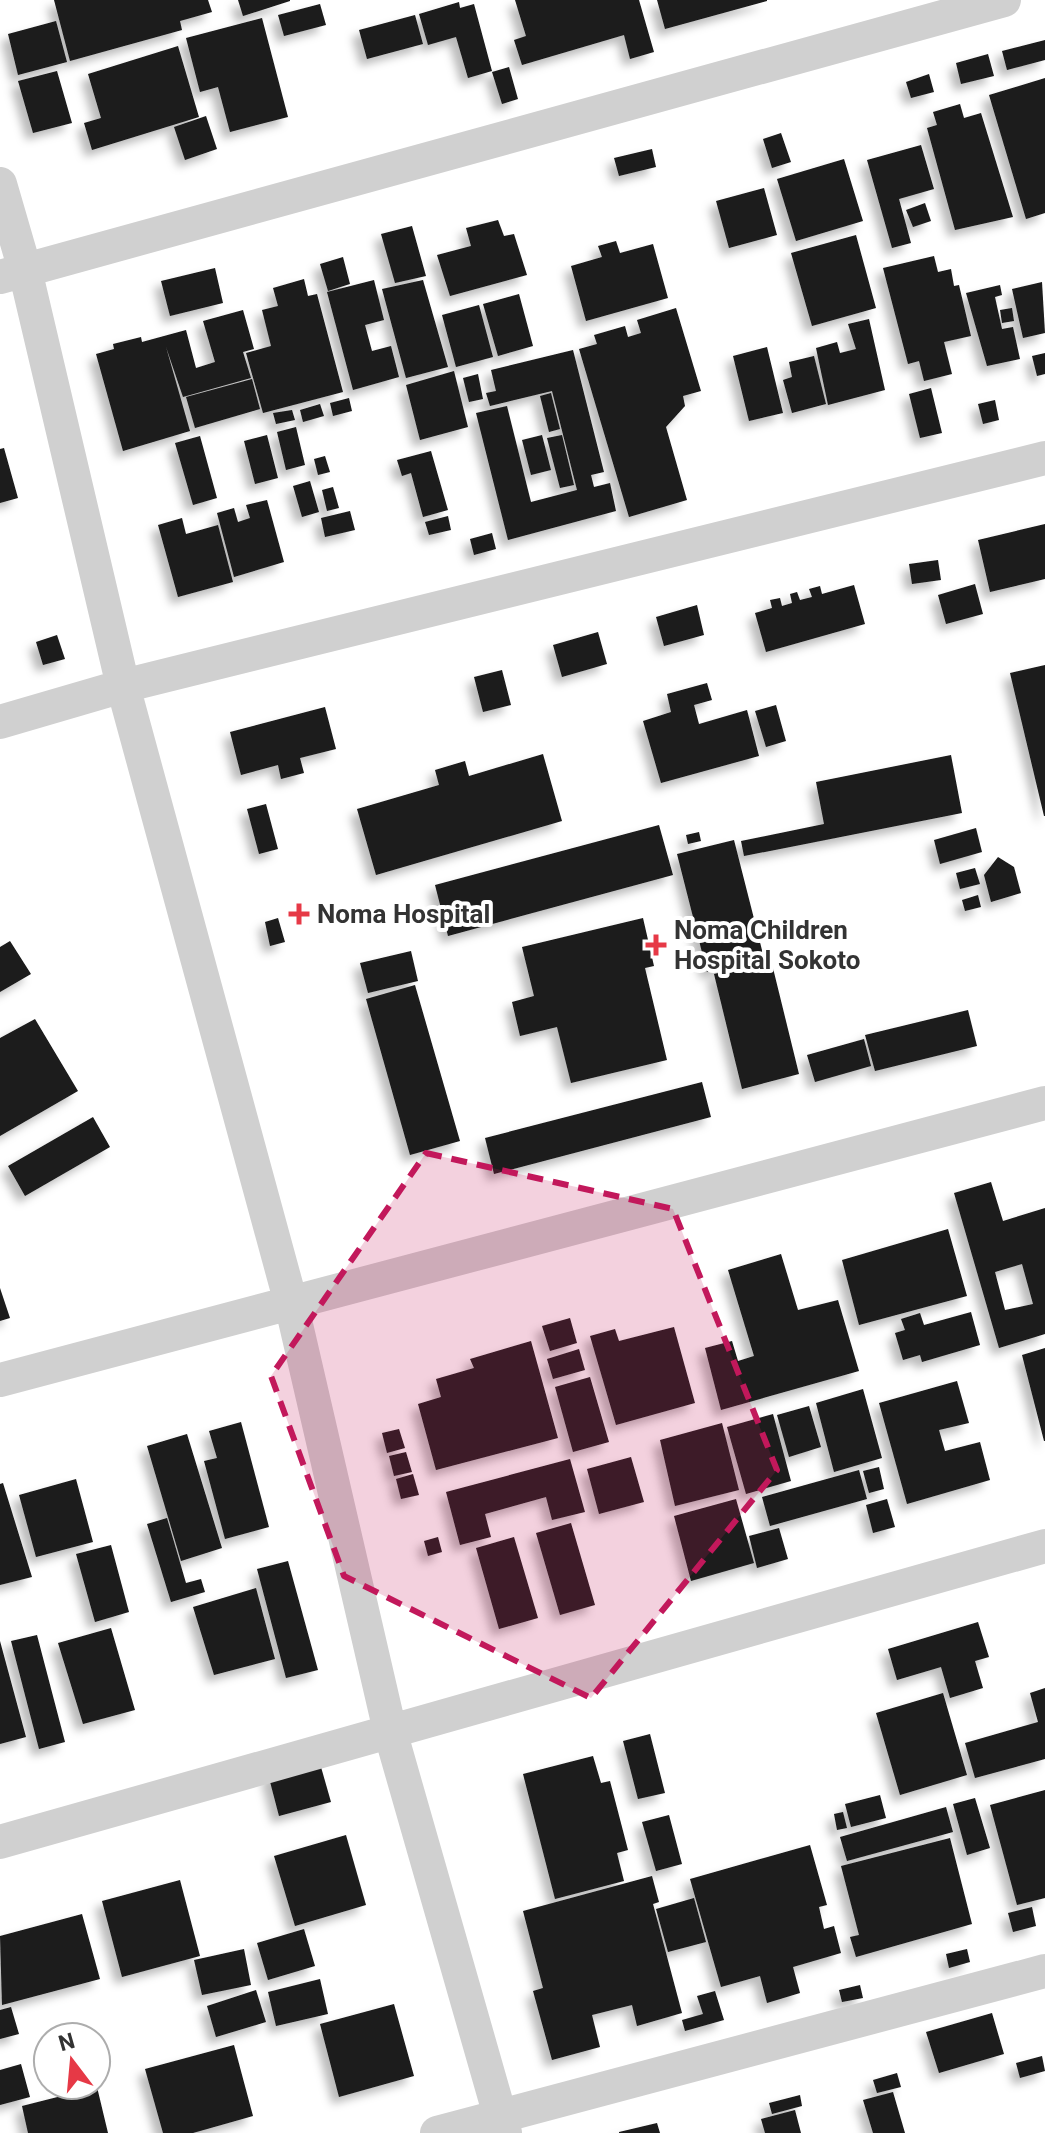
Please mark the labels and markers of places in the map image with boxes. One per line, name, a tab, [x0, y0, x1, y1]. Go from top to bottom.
place label: Noma Hospital	[317, 899, 490, 929]
marker: Noma Hospital	[288, 903, 310, 925]
place label: Noma Children Hospital Sokoto	[674, 915, 860, 975]
marker: Noma Children Hospital Sokoto	[645, 934, 667, 956]

